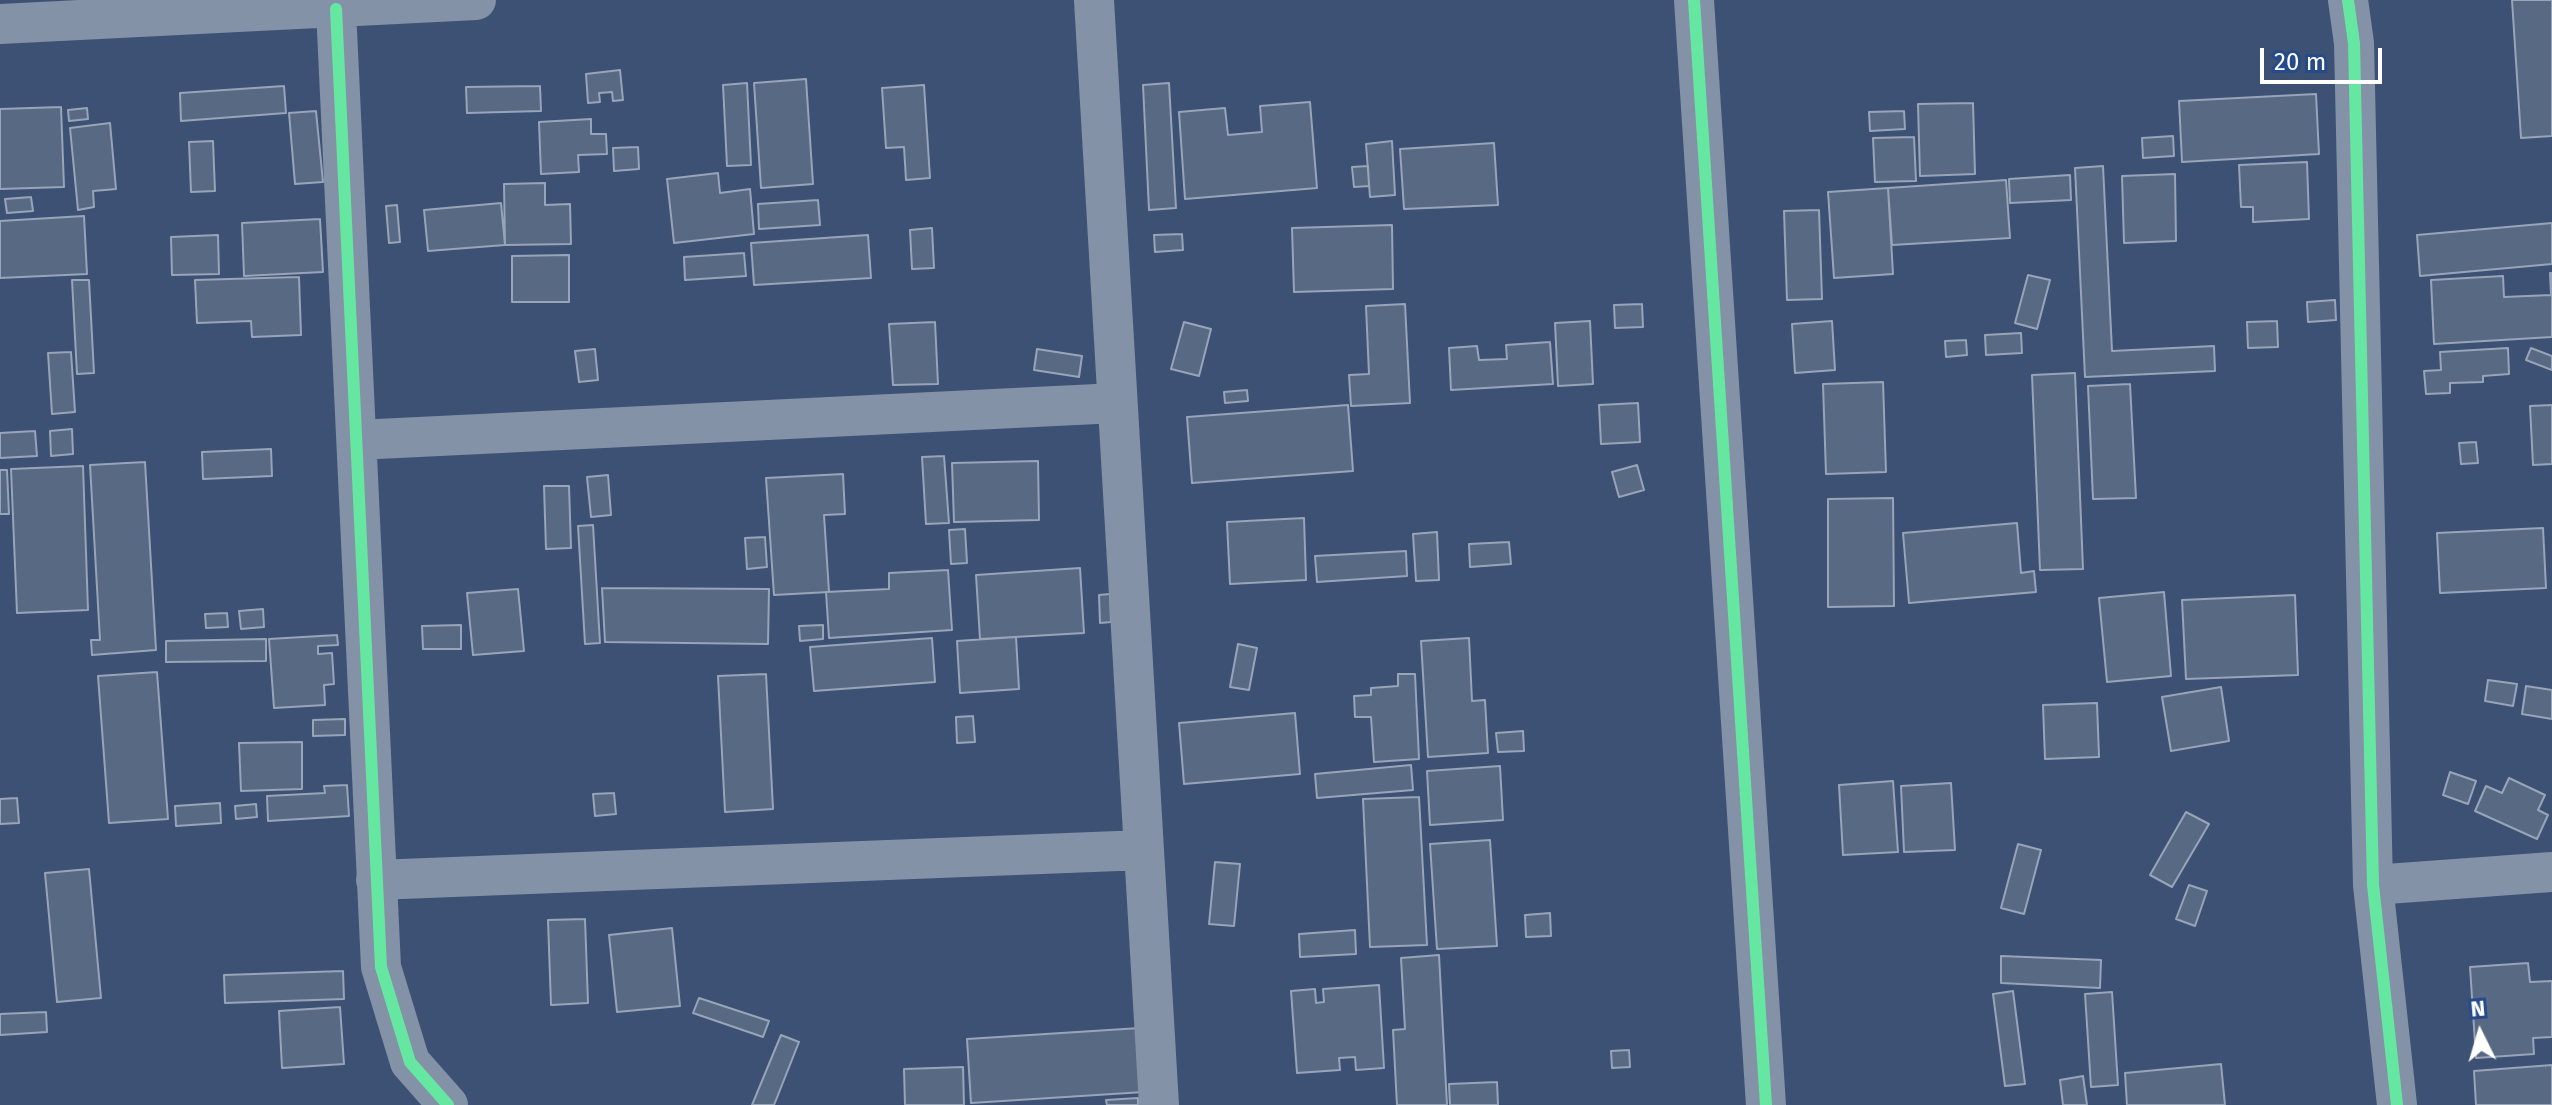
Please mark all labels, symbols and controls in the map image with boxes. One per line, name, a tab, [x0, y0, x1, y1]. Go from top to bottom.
scale bar	[2264, 32, 2386, 82]
text: 20 m	[2274, 48, 2326, 76]
north arrow	[2440, 993, 2520, 1073]
text: N	[2469, 995, 2486, 1023]

